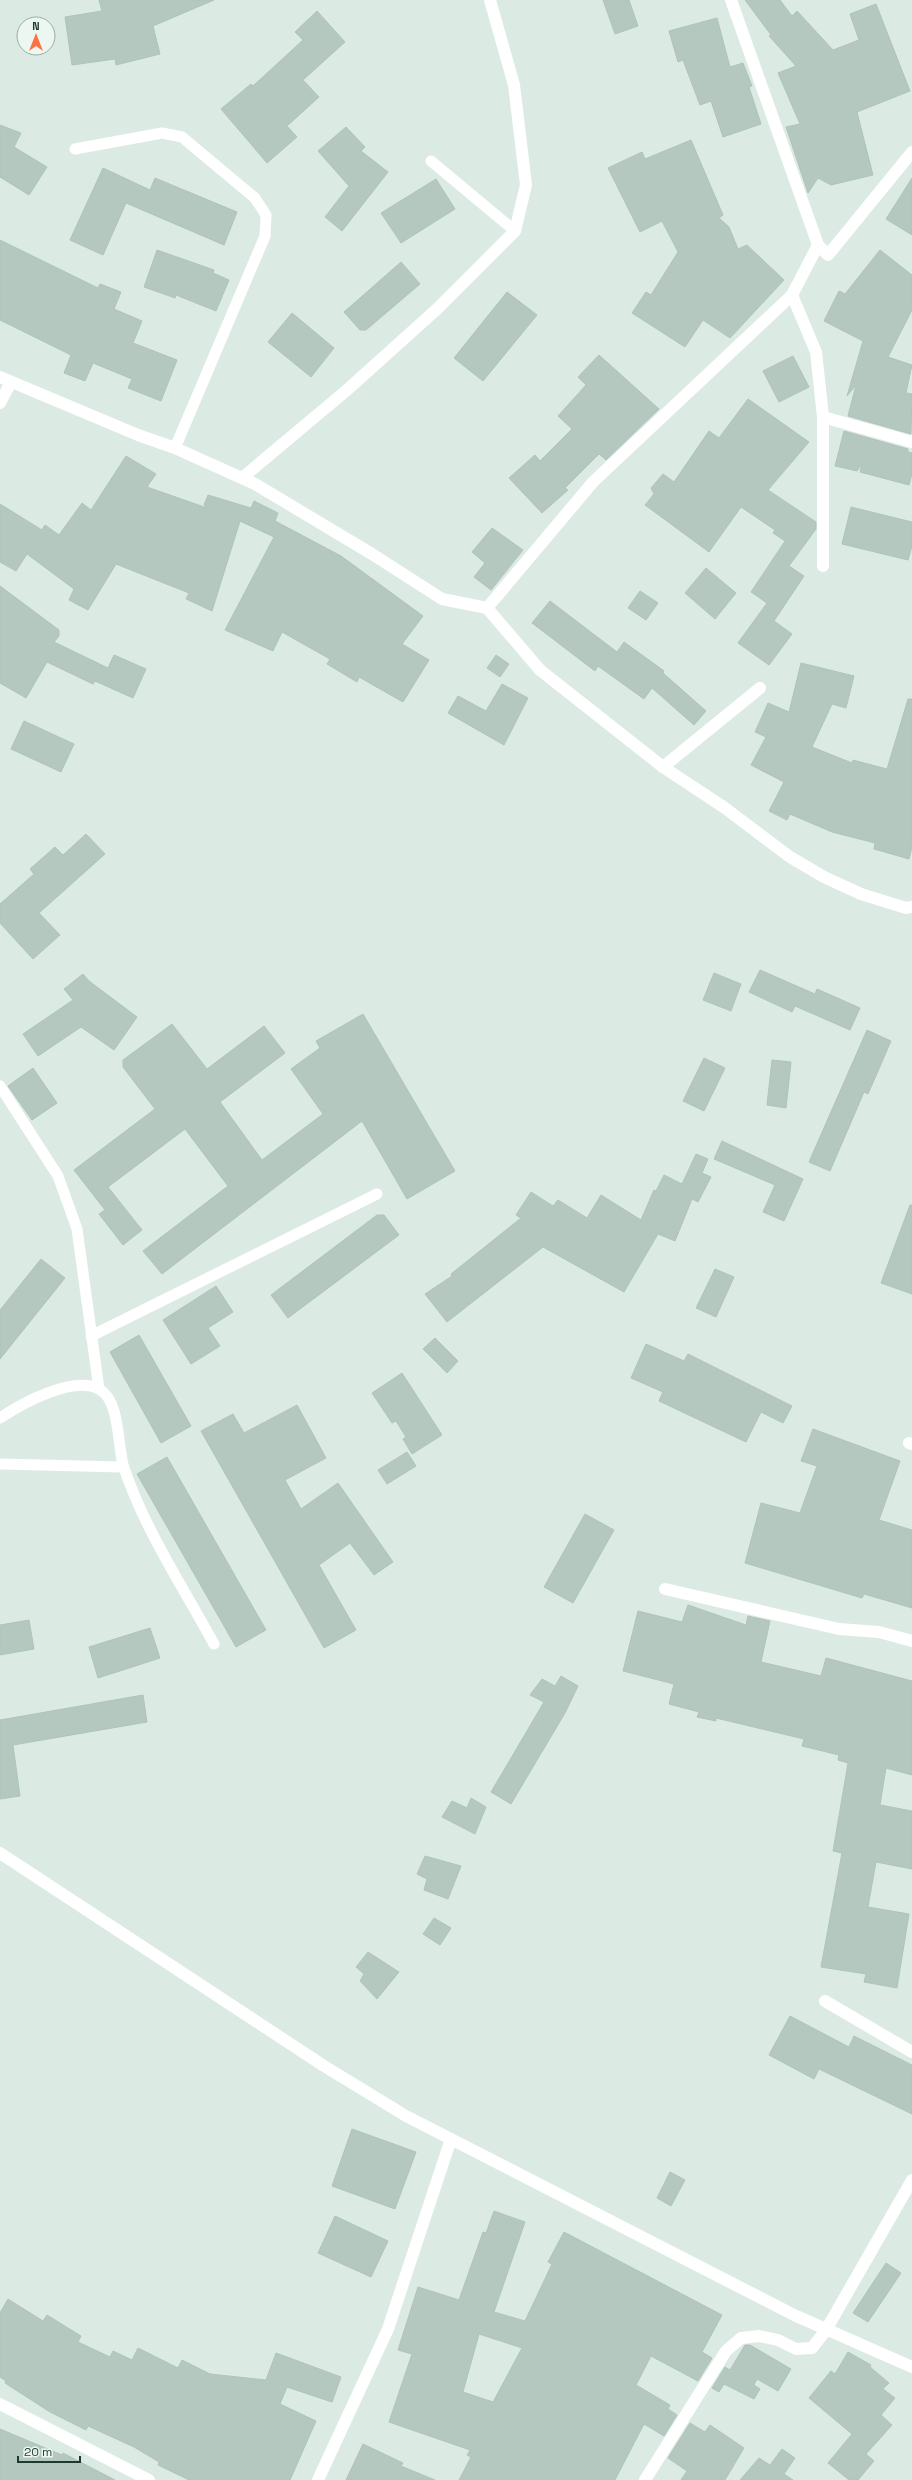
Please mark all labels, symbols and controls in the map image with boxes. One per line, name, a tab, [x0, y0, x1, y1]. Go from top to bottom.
north arrow	[16, 16, 56, 56]
text: N	[32, 19, 40, 33]
scale bar	[18, 2438, 80, 2464]
text: 20 m	[24, 2444, 52, 2460]

